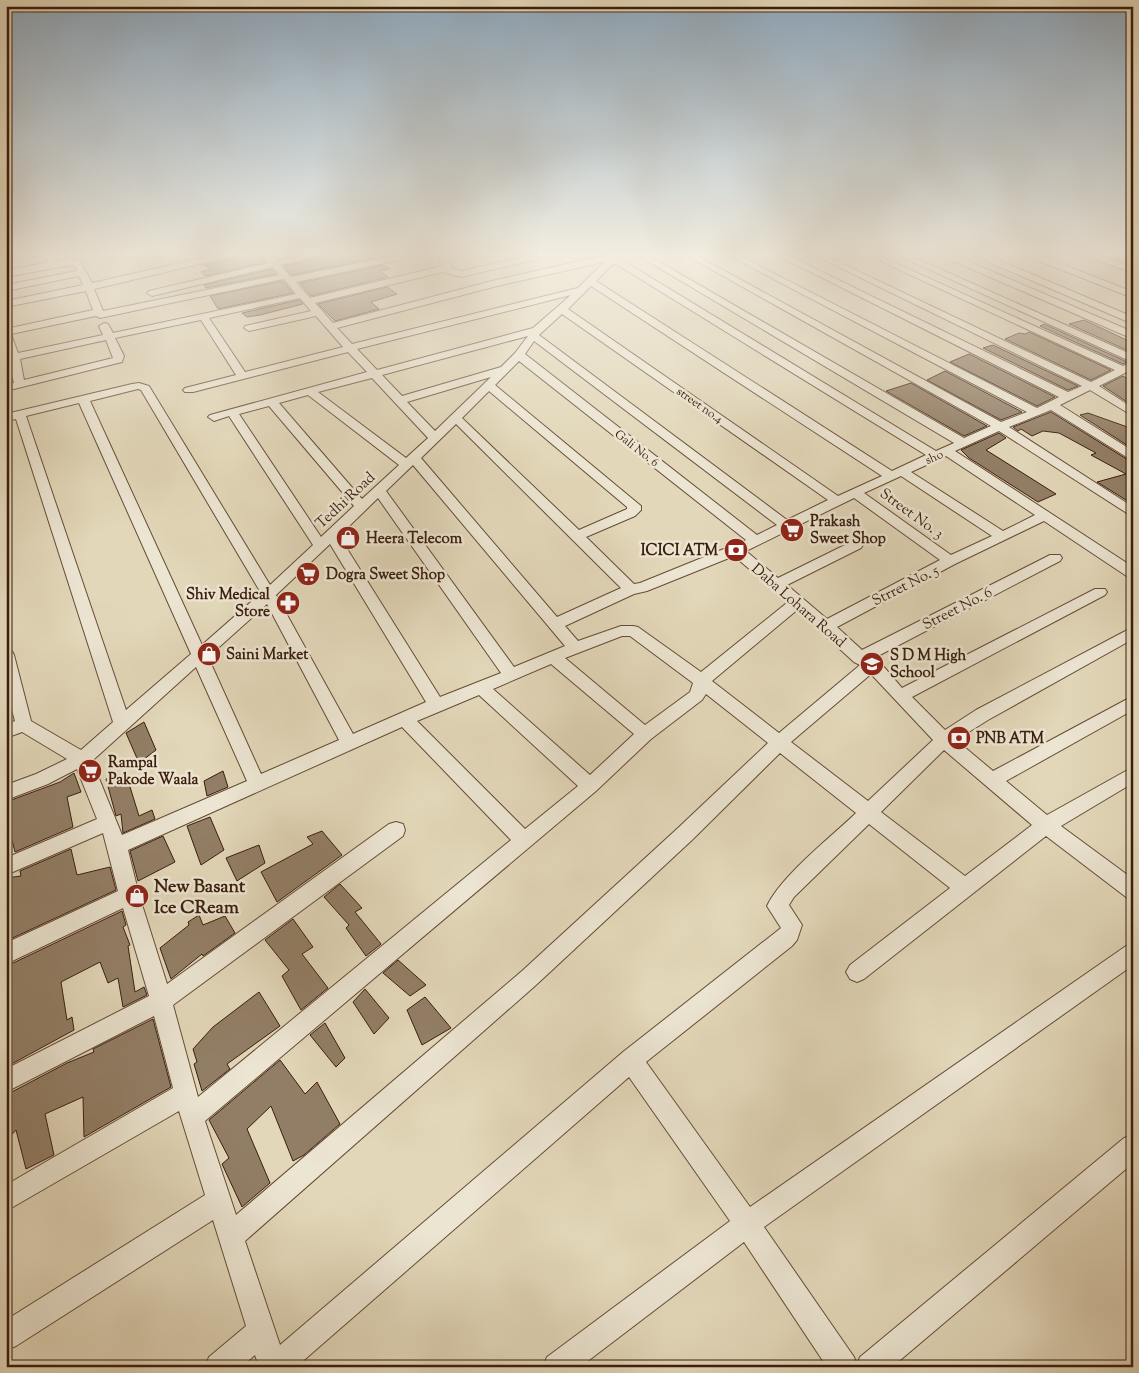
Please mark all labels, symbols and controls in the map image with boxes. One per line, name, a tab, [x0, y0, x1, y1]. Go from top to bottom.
street label: street no.4	[672, 383, 726, 429]
street label: Gali No. 6	[610, 426, 662, 472]
street label: sho	[922, 446, 947, 470]
street label: Tedhi Road	[312, 468, 381, 534]
street label: Street No. 3	[875, 484, 947, 545]
place label: Prakash Sweet Shop	[810, 512, 887, 550]
supermarket icon: Prakash Sweet Shop	[779, 517, 805, 543]
shop icon: Heera Telecom	[335, 525, 361, 551]
place label: Heera Telecom	[366, 529, 463, 550]
bank icon: ICICI ATM	[723, 537, 749, 563]
place label: ICICI ATM	[641, 541, 718, 562]
street label: Daba Lohara Road	[746, 559, 850, 653]
supermarket icon: Dogra Sweet Shop	[295, 561, 321, 587]
street label: Strret No. 5	[869, 561, 943, 612]
place label: Dogra Sweet Shop	[326, 565, 446, 586]
street label: Street No. 6	[919, 583, 996, 636]
place label: Shiv Medical Store	[186, 585, 271, 623]
pharmacy icon: Shiv Medical Store	[275, 590, 301, 616]
shop icon: Saini Market	[196, 641, 222, 667]
place label: Saini Market	[226, 645, 309, 666]
place label: S D M High School	[890, 646, 967, 684]
school or university icon: S D M High School	[859, 651, 885, 677]
bank icon: PNB ATM	[946, 725, 972, 751]
place label: PNB ATM	[976, 729, 1044, 750]
place label: Rampal Pakode Waala	[108, 753, 199, 791]
supermarket icon: Rampal Pakode Waala	[77, 758, 103, 784]
place label: New Basant Ice CReam	[154, 875, 246, 922]
shop icon: New Basant Ice CReam	[124, 883, 150, 909]

